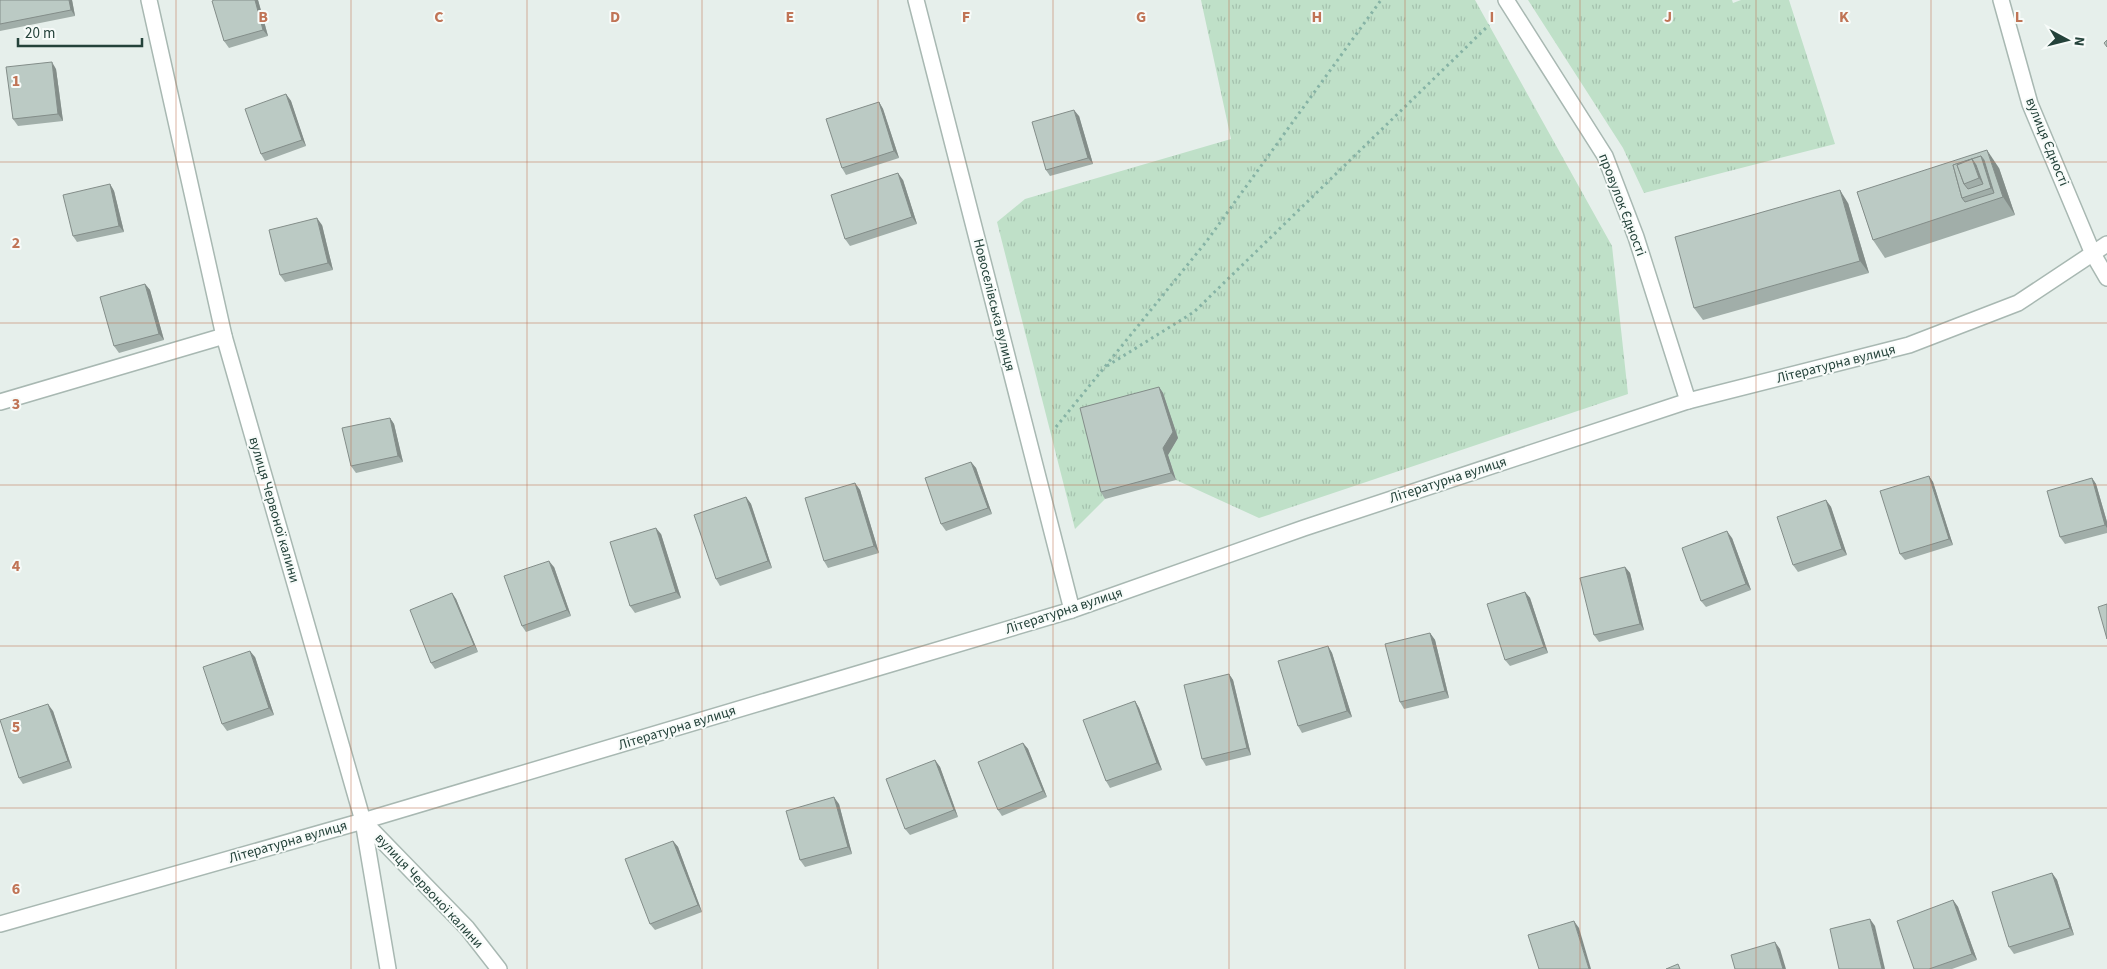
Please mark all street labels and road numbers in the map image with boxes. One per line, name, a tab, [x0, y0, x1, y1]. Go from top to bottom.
street label: вулиця Єдності	[2020, 95, 2074, 189]
street label: провулок Єдності	[1593, 151, 1651, 259]
street label: Новоселівська вулиця	[968, 237, 1020, 373]
street label: Літературна вулиця	[1774, 340, 1898, 388]
street label: вулиця Червоної калини	[244, 435, 304, 585]
street label: Літературна вулиця	[1387, 452, 1509, 508]
street label: Літературна вулиця	[1003, 583, 1125, 639]
street label: Літературна вулиця	[616, 701, 738, 755]
street label: Літературна вулиця	[226, 816, 350, 868]
street label: вулиця Червоної калини	[370, 829, 488, 953]

